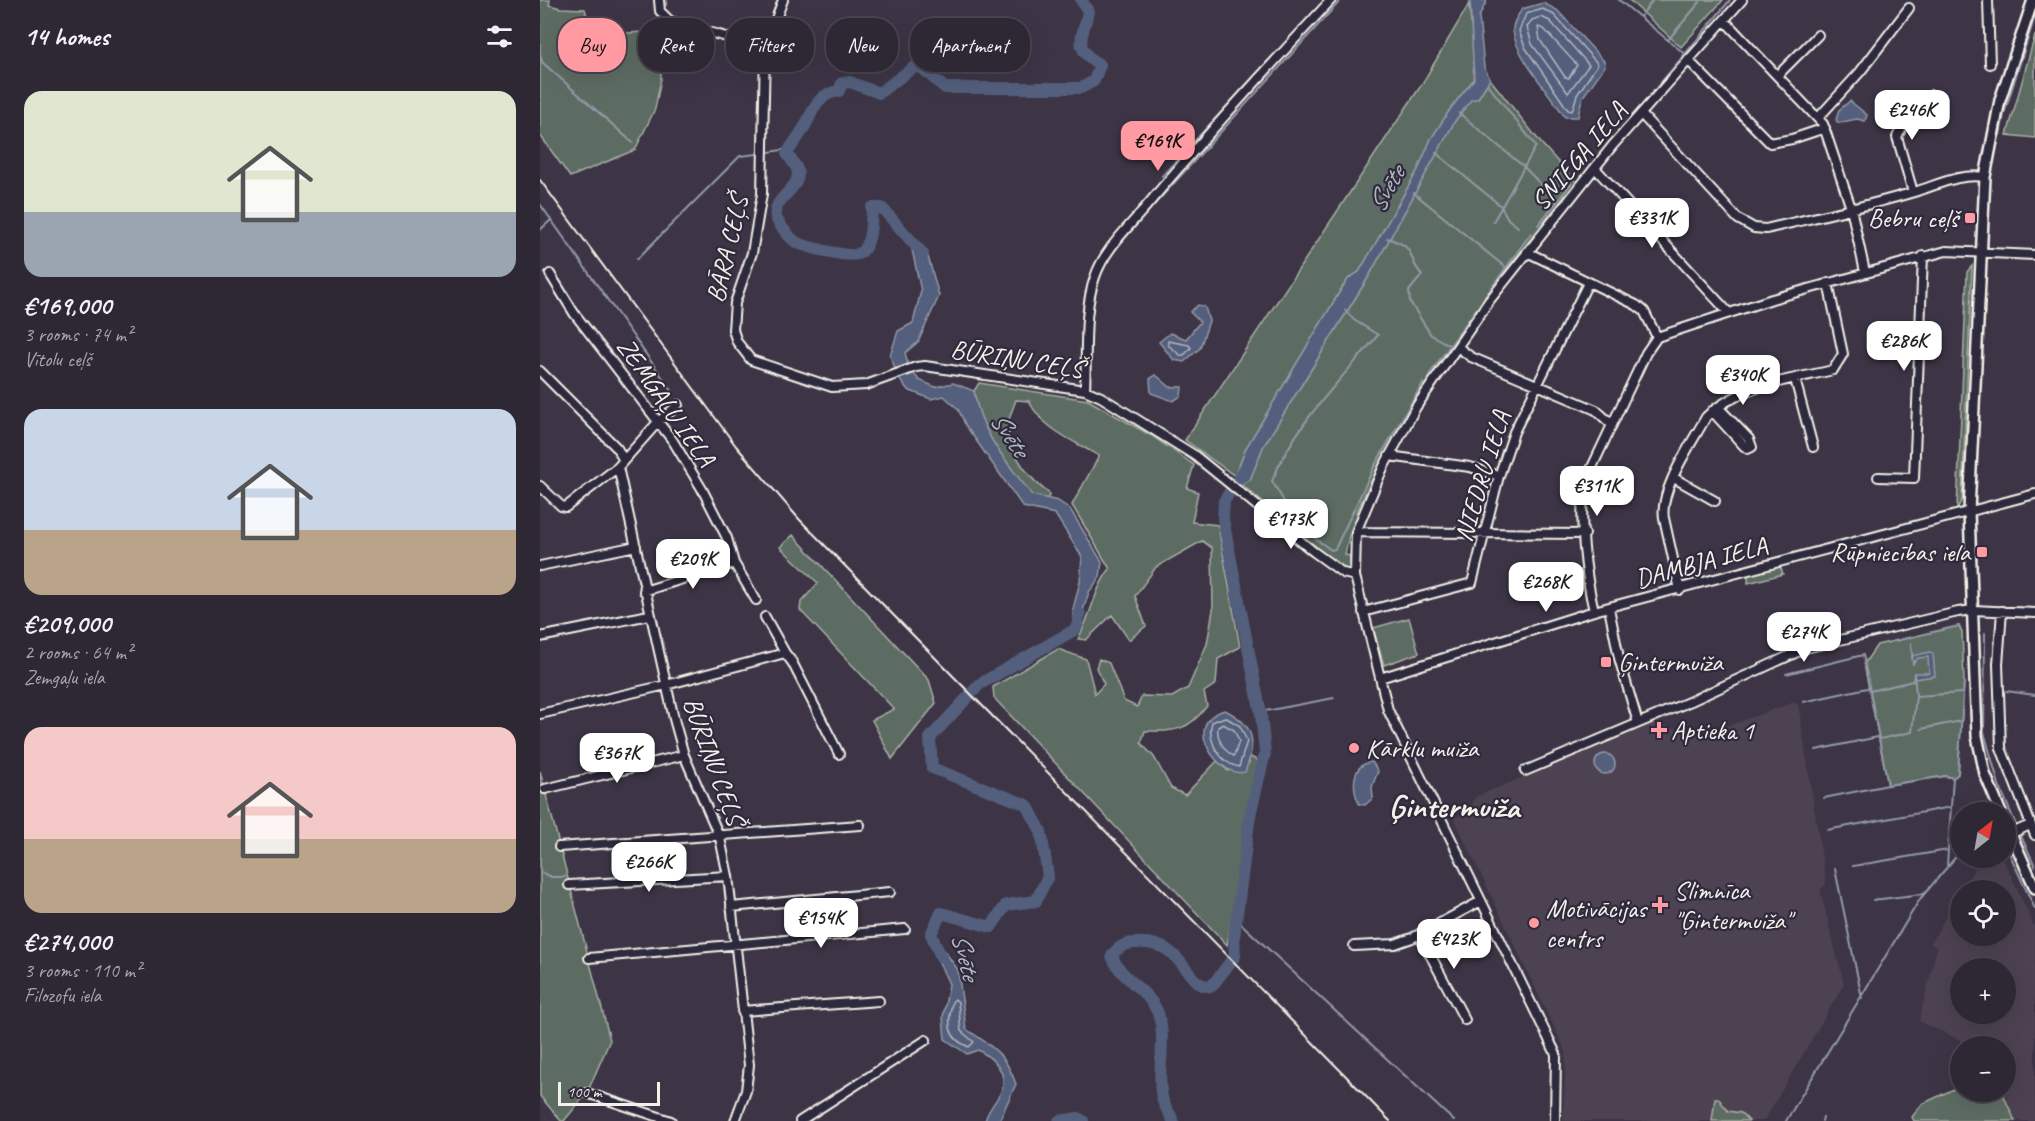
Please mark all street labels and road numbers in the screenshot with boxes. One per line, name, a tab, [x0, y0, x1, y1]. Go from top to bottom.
street label: SNIEGA IELA	[1524, 94, 1635, 217]
street label: BĀRA CEĻŠ	[699, 187, 757, 306]
street label: ZEMGAĻU IELA	[609, 331, 724, 474]
street label: BŪRIŅU CEĻŠ	[949, 332, 1091, 387]
street label: NIEDRU IELA	[1447, 406, 1518, 545]
street label: DAMBJA IELA	[1632, 528, 1771, 595]
street label: BŪRIŅU CEĻŠ	[676, 693, 754, 834]

